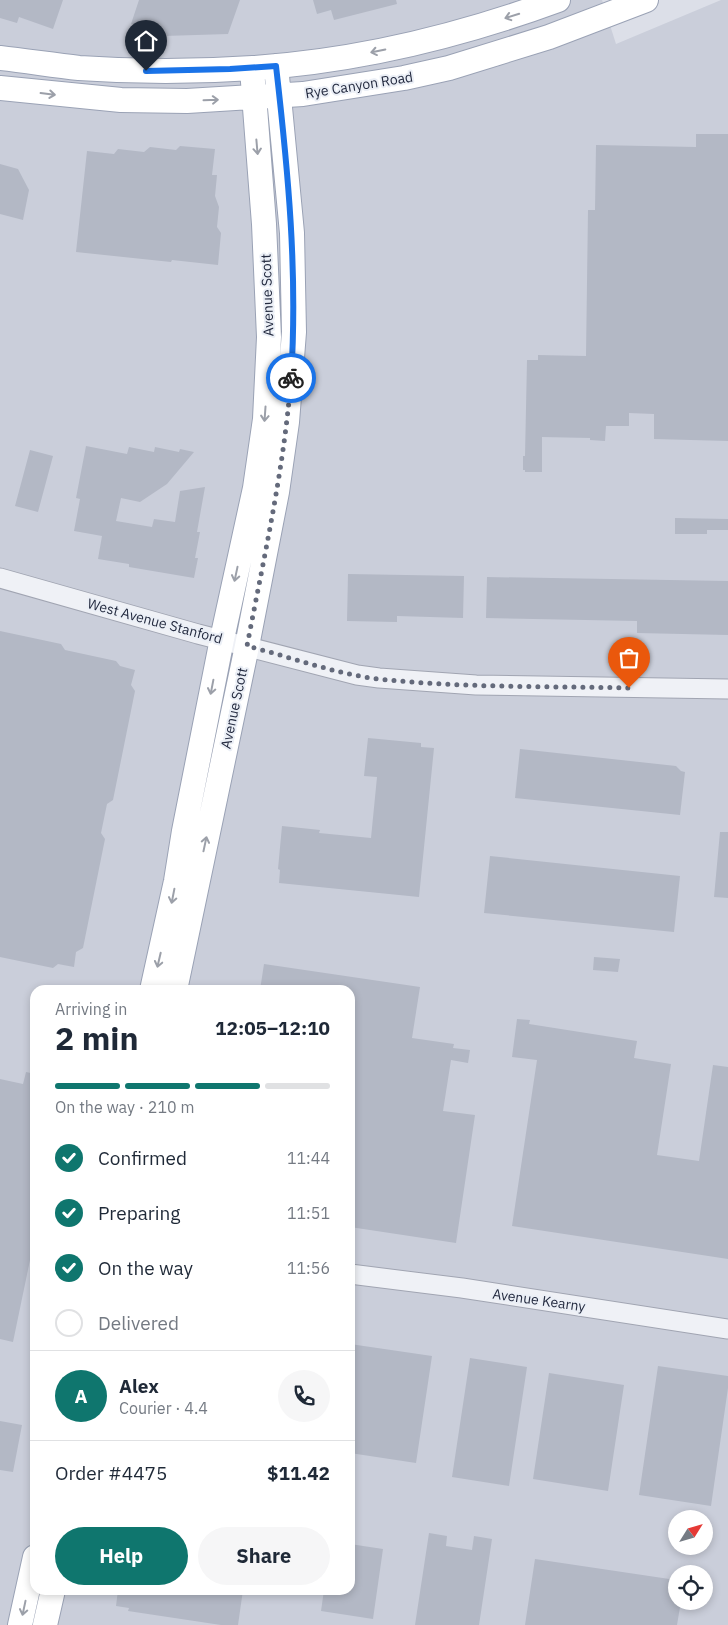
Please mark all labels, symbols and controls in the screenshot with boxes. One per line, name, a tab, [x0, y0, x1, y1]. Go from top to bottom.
one-way arrow	[504, 11, 520, 21]
pin	[125, 20, 167, 71]
icon: home	[132, 27, 160, 55]
one-way arrow	[370, 47, 386, 56]
street label: Rye Canyon Road	[304, 68, 414, 102]
one-way arrow	[40, 89, 56, 99]
one-way arrow	[202, 96, 218, 105]
one-way arrow	[253, 139, 262, 155]
street label: Avenue Scott	[257, 253, 277, 337]
courier	[266, 353, 316, 403]
icon: bike	[277, 364, 305, 392]
one-way arrow	[260, 406, 270, 422]
one-way arrow	[231, 565, 240, 581]
street label: West Avenue Stanford	[86, 594, 224, 648]
pin	[608, 637, 650, 688]
icon: bag	[615, 644, 643, 672]
street label: Avenue Scott	[217, 666, 251, 750]
one-way arrow	[207, 679, 217, 695]
one-way arrow	[201, 837, 210, 853]
one-way arrow	[168, 888, 177, 904]
one-way arrow	[154, 951, 163, 967]
text: Arriving in	[55, 999, 127, 1019]
text: 12:05–12:10	[215, 1016, 330, 1040]
text: 2 min	[55, 1017, 139, 1059]
text: On the way · 210 m	[55, 1097, 194, 1117]
icon: check	[55, 1144, 83, 1172]
text: Confirmed	[98, 1146, 187, 1170]
text: 11:44	[287, 1148, 330, 1168]
icon: check	[55, 1199, 83, 1227]
text: Preparing	[98, 1201, 180, 1225]
text: 11:51	[287, 1203, 330, 1223]
icon: check	[55, 1254, 83, 1282]
text: On the way	[98, 1256, 193, 1280]
text: 11:56	[287, 1258, 330, 1278]
street label: Avenue Kearny	[491, 1285, 587, 1315]
text: Delivered	[98, 1311, 179, 1335]
button: phone	[278, 1370, 330, 1422]
text: Alex	[119, 1374, 159, 1398]
text: A	[74, 1384, 88, 1408]
text: Courier · 4.4	[119, 1398, 208, 1418]
text: Order #4475	[55, 1461, 167, 1485]
text: $11.42	[267, 1461, 330, 1485]
north arrow	[668, 1510, 712, 1555]
map controls	[668, 1510, 713, 1610]
button: Help	[55, 1527, 188, 1585]
button: Share	[198, 1527, 330, 1585]
button: locate	[668, 1565, 713, 1610]
one-way arrow	[19, 1600, 28, 1616]

